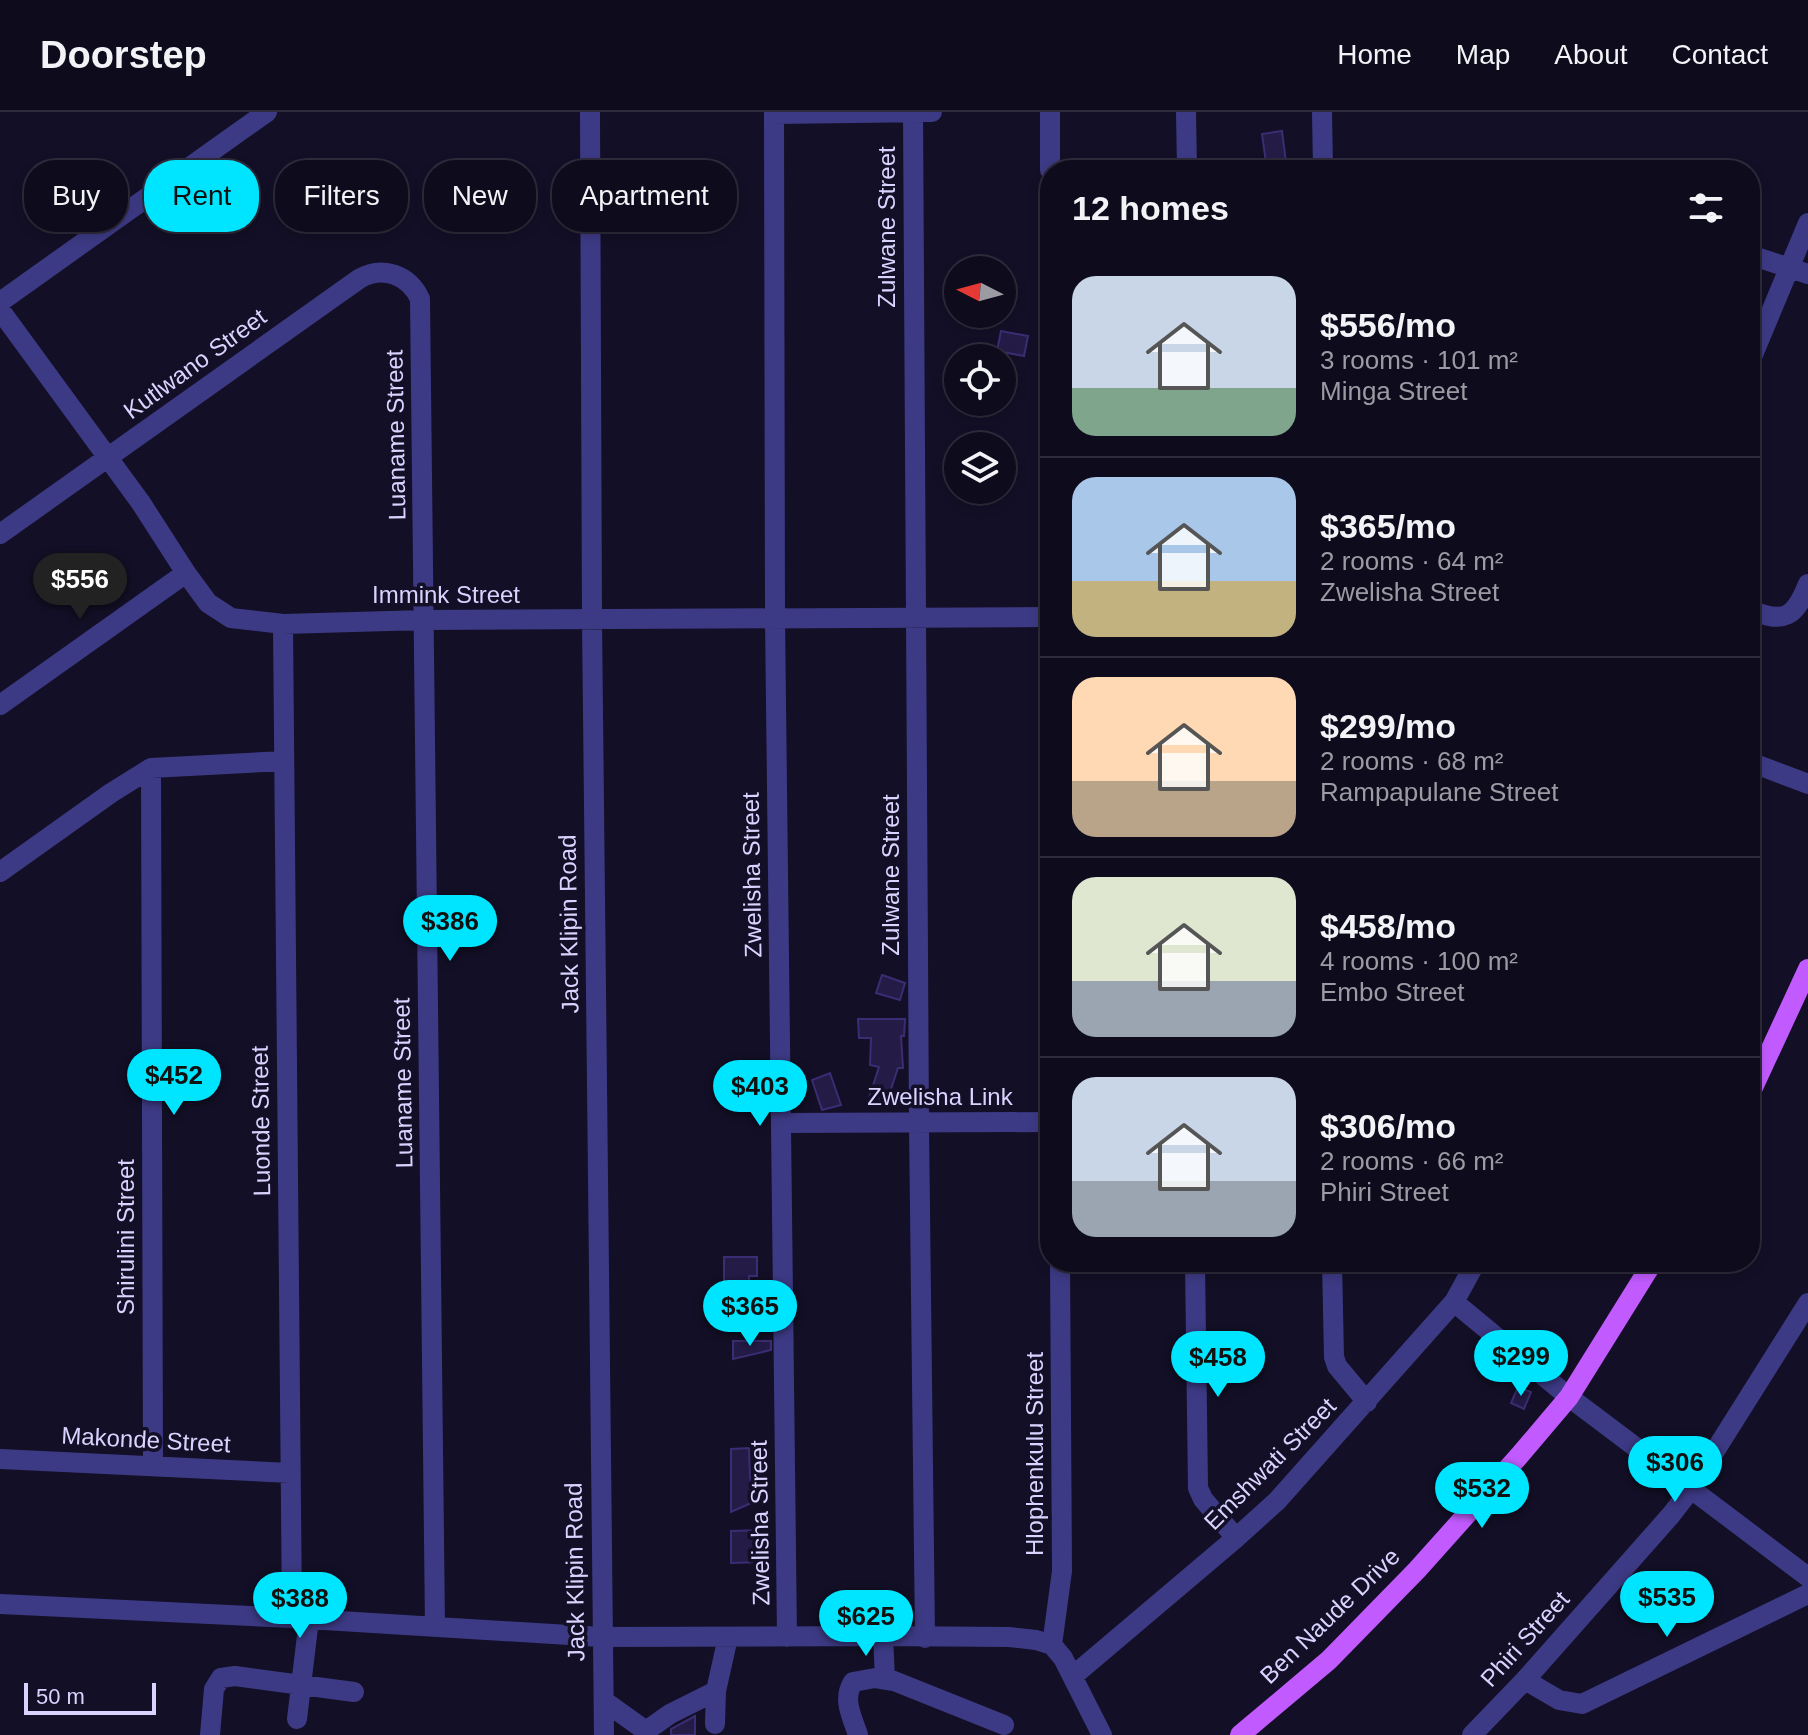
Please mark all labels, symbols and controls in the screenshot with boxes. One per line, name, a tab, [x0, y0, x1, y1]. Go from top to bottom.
text: Doorstep	[40, 34, 207, 76]
text: Home	[1337, 39, 1412, 70]
text: Map	[1456, 39, 1510, 70]
text: About	[1554, 39, 1628, 70]
text: Contact	[1672, 39, 1768, 70]
street label: Zulwane Street	[873, 146, 900, 308]
chip: Buy	[24, 160, 128, 232]
chip: Rent	[144, 160, 259, 232]
chip: Filters	[275, 160, 408, 232]
chip: New	[424, 160, 536, 232]
chip: Apartment	[552, 160, 737, 232]
icon: filters	[1684, 186, 1728, 230]
text: 12 homes	[1072, 189, 1229, 227]
north arrow	[944, 256, 1016, 328]
map controls	[944, 256, 1016, 504]
street label: Kutlwano Street	[118, 303, 271, 424]
text: $556/mo	[1320, 306, 1456, 344]
icon: home	[1136, 308, 1232, 404]
button: locate	[944, 344, 1016, 416]
text: 3 rooms · 101 m²	[1320, 345, 1518, 375]
street label: Luaname Street	[381, 349, 410, 521]
text: Minga Street	[1320, 376, 1467, 406]
button: layers	[944, 432, 1016, 504]
text: $365/mo	[1320, 507, 1456, 545]
icon: home	[1136, 509, 1232, 605]
text: 2 rooms · 64 m²	[1320, 546, 1504, 576]
pin: $556	[33, 553, 127, 621]
text: $556	[51, 564, 109, 594]
text: Zwelisha Street	[1320, 577, 1499, 607]
street label: Immink Street	[372, 581, 520, 608]
text: $299/mo	[1320, 707, 1456, 745]
icon: home	[1136, 709, 1232, 805]
text: 2 rooms · 68 m²	[1320, 746, 1504, 776]
text: Rampapulane Street	[1320, 777, 1558, 807]
street label: Zwelisha Street	[737, 792, 766, 958]
street label: Zulwane Street	[877, 794, 904, 956]
street label: Jack Klipin Road	[553, 834, 584, 1014]
pin: $386	[403, 895, 497, 963]
text: $386	[421, 906, 479, 936]
text: $458/mo	[1320, 907, 1456, 945]
icon: home	[1136, 909, 1232, 1005]
text: 4 rooms · 100 m²	[1320, 946, 1518, 976]
text: Embo Street	[1320, 977, 1465, 1007]
street label: Luaname Street	[388, 997, 417, 1169]
street label: Luonde Street	[246, 1045, 275, 1197]
pin: $452	[127, 1049, 221, 1117]
text: $452	[145, 1060, 203, 1090]
pin: $403	[713, 1060, 807, 1128]
text: $403	[731, 1071, 789, 1101]
street label: Zwelisha Link	[867, 1083, 1014, 1110]
text: $306/mo	[1320, 1107, 1456, 1145]
icon: home	[1136, 1109, 1232, 1205]
text: 2 rooms · 66 m²	[1320, 1146, 1504, 1176]
street label: Shirulini Street	[112, 1159, 139, 1315]
text: Phiri Street	[1320, 1177, 1449, 1207]
pin: $365	[703, 1280, 797, 1348]
text: $365	[721, 1291, 779, 1321]
pin: $299	[1474, 1330, 1568, 1398]
pin: $458	[1171, 1331, 1265, 1399]
text: $299	[1492, 1341, 1550, 1371]
text: $458	[1189, 1342, 1247, 1372]
street label: Hlophenkulu Street	[1021, 1352, 1048, 1556]
street label: Emshwati Street	[1198, 1392, 1341, 1535]
street label: Makonde Street	[61, 1422, 232, 1457]
pin: $306	[1628, 1436, 1722, 1504]
street label: Zwelisha Street	[745, 1440, 774, 1606]
text: $306	[1646, 1447, 1704, 1477]
pin: $532	[1435, 1462, 1529, 1530]
text: $532	[1453, 1473, 1511, 1503]
street label: Jack Klipin Road	[559, 1482, 590, 1662]
street label: Ben Naude Drive	[1255, 1542, 1405, 1689]
pin: $535	[1620, 1571, 1714, 1639]
pin: $388	[253, 1572, 347, 1640]
text: $535	[1638, 1582, 1696, 1612]
text: $388	[271, 1583, 329, 1613]
street label: Phiri Street	[1475, 1585, 1575, 1692]
pin: $625	[819, 1590, 913, 1658]
text: $625	[837, 1601, 895, 1631]
scale bar	[24, 1679, 156, 1715]
text: 50 m	[36, 1684, 85, 1709]

